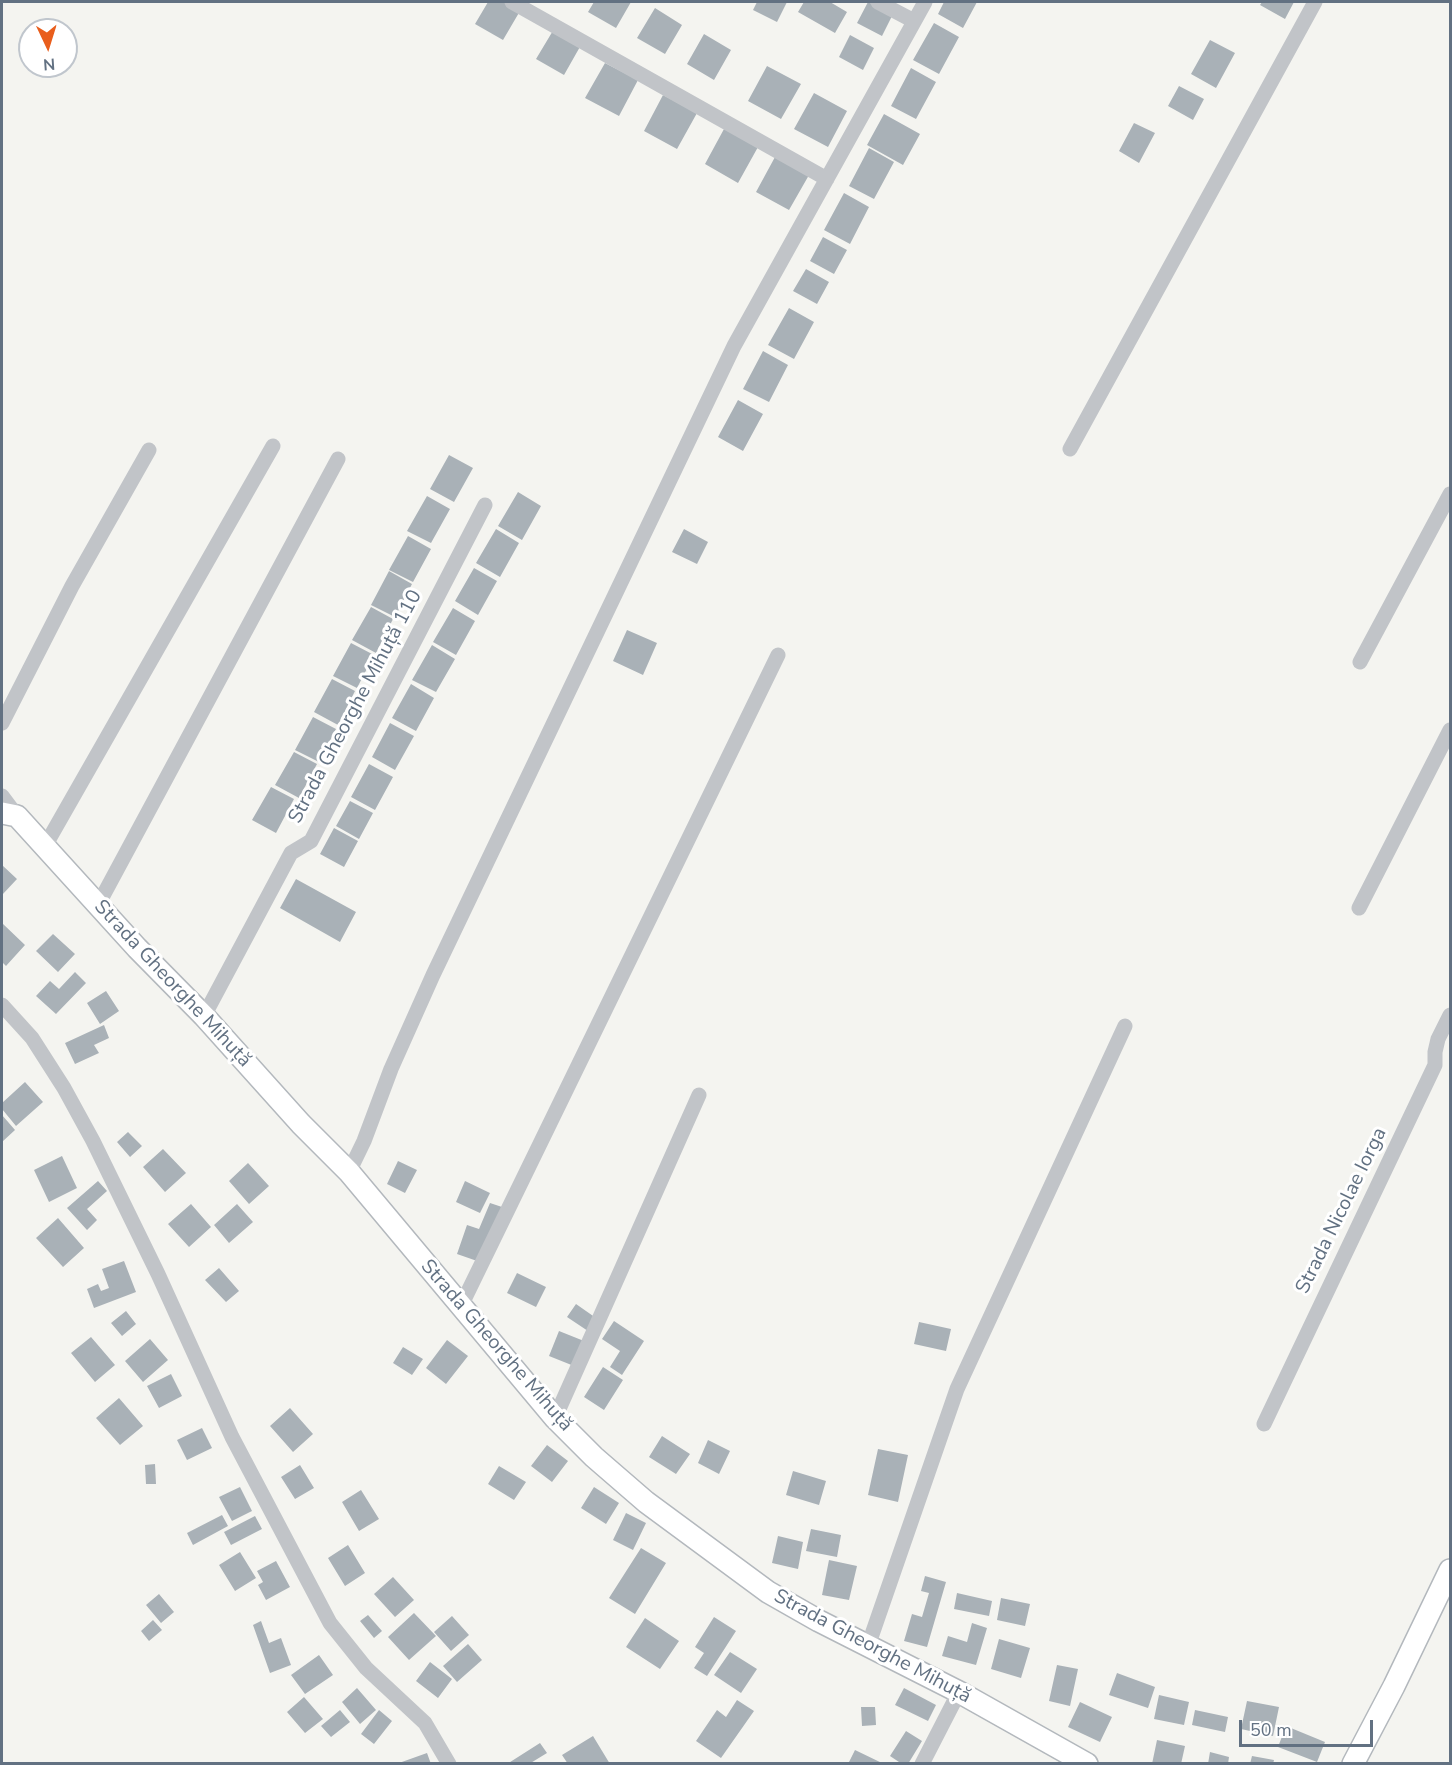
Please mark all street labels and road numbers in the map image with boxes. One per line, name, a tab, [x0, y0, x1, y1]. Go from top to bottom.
street label: Strada Gheorghe Mihuță 110	[284, 586, 428, 828]
street label: Strada Gheorghe Mihuță	[88, 895, 256, 1073]
street label: Strada Nicolae Iorga	[1291, 1124, 1393, 1298]
street label: Strada Gheorghe Mihuță	[415, 1255, 577, 1437]
street label: Strada Gheorghe Mihuță	[769, 1585, 975, 1709]

